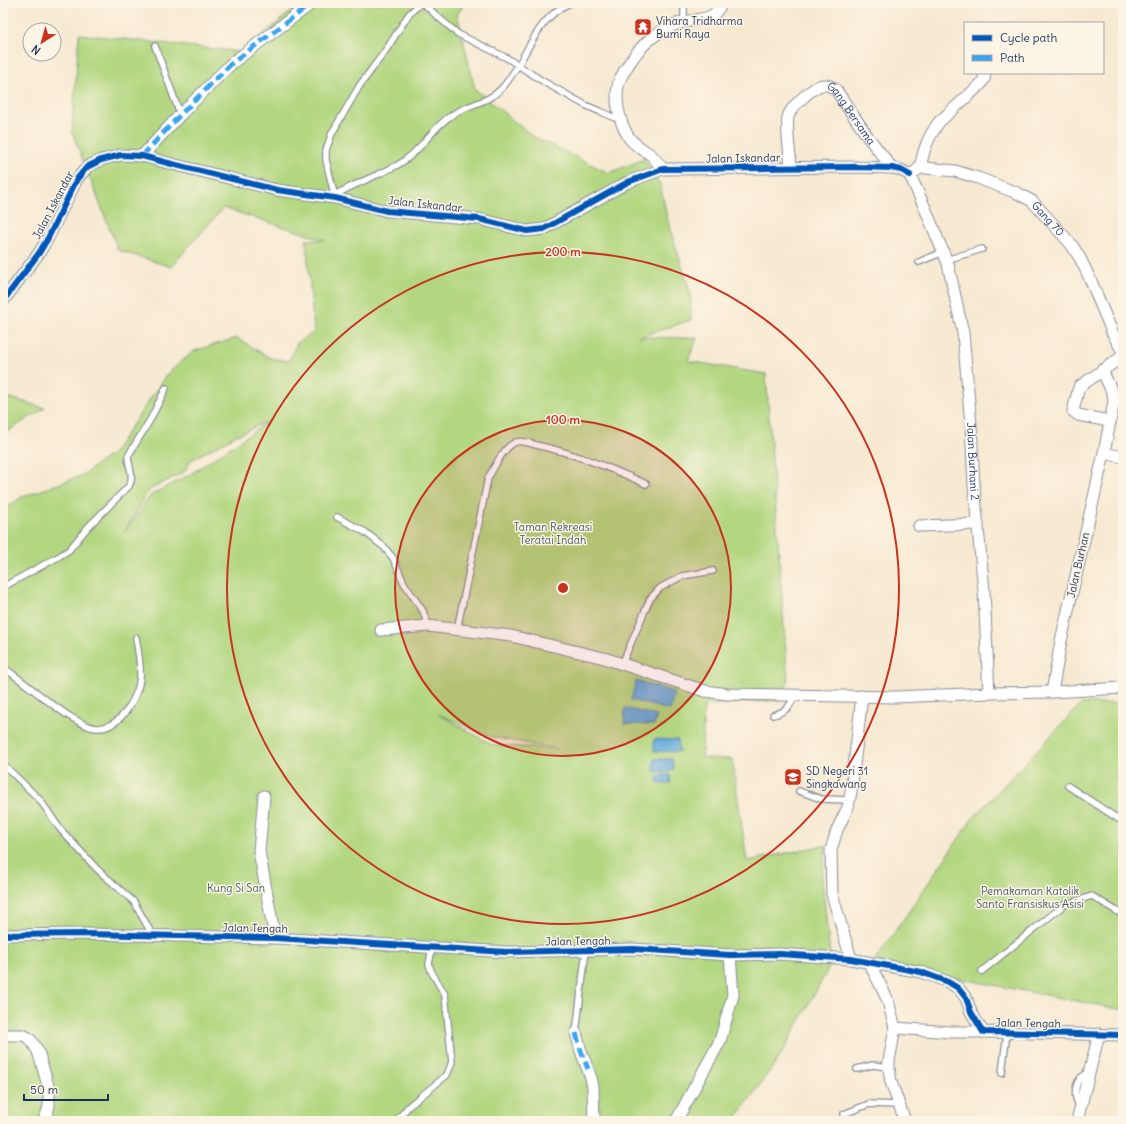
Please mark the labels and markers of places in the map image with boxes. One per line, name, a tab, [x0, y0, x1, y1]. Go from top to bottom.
place label: Vihara Tridharma Bumi Raya	[656, 14, 743, 41]
temple icon: Vihara Tridharma Bumi Raya	[633, 17, 653, 37]
centre of rings	[556, 581, 570, 595]
place label: SD Negeri 31 Singkawang	[806, 764, 868, 791]
school or university icon: SD Negeri 31 Singkawang	[783, 767, 803, 787]

